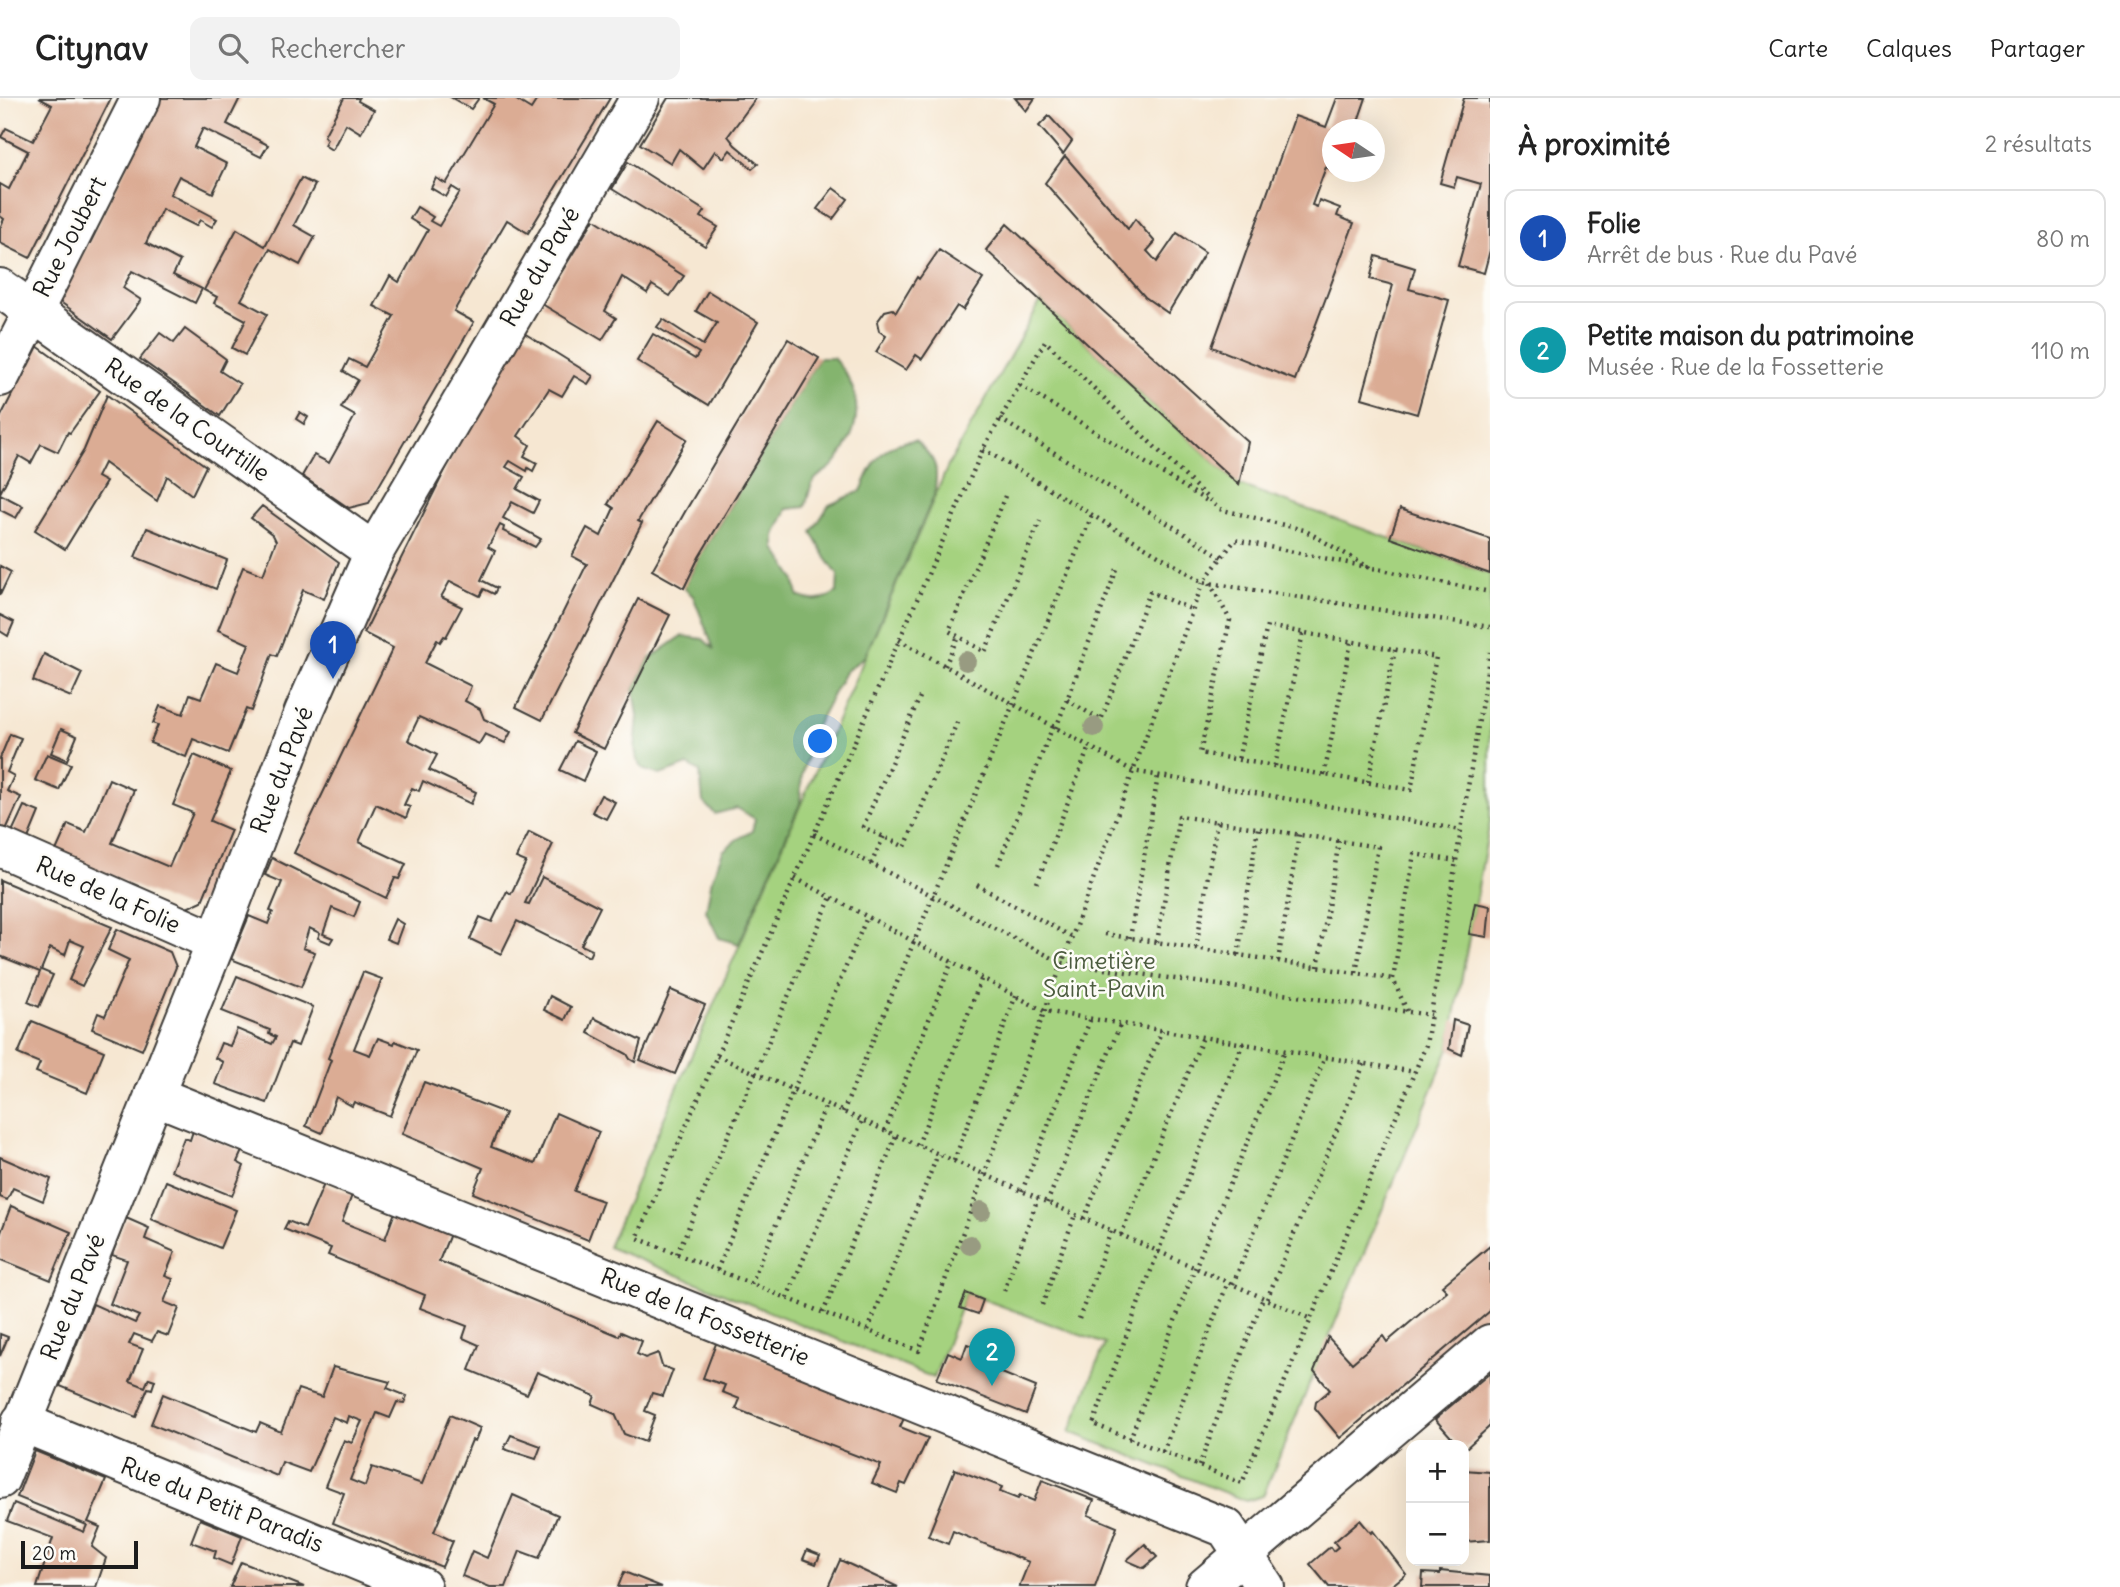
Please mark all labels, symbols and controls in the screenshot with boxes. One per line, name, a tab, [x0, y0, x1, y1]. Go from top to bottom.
search box	[190, 17, 680, 80]
text: Citynav	[35, 27, 148, 69]
icon: search	[214, 29, 252, 67]
text: Rechercher	[270, 32, 405, 65]
text: Carte	[1768, 33, 1828, 63]
text: Calques	[1866, 33, 1952, 63]
text: Partager	[1990, 33, 2085, 63]
north arrow	[1322, 119, 1385, 182]
text: À proximité	[1518, 125, 1670, 163]
text: 2 résultats	[1985, 129, 2092, 158]
street label: Rue Joubert	[26, 171, 112, 302]
street label: Rue du Pavé	[493, 201, 586, 332]
text: Folie	[1587, 207, 1641, 240]
text: 1	[1538, 224, 1548, 253]
text: 80 m	[2036, 224, 2090, 253]
text: Arrêt de bus · Rue du Pavé	[1587, 240, 1857, 269]
text: Petite maison du patrimoine	[1587, 319, 1914, 352]
text: 2	[1537, 336, 1549, 365]
text: 110 m	[2031, 336, 2090, 365]
street label: Rue de la Courtille	[99, 351, 276, 487]
text: Musée · Rue de la Fossetterie	[1587, 352, 1884, 381]
pin: 1	[310, 621, 356, 679]
street label: Rue du Pavé	[243, 702, 319, 837]
your location	[803, 724, 837, 758]
street label: Rue de la Folie	[32, 849, 185, 939]
park label: Cimetière Saint-Pavin	[1043, 945, 1165, 1003]
street label: Rue du Pavé	[33, 1229, 111, 1364]
street label: Rue de la Fossetterie	[596, 1260, 814, 1372]
pin: 2	[969, 1328, 1015, 1386]
map controls	[1406, 1440, 1469, 1566]
button: +	[1406, 1440, 1469, 1503]
street label: Rue du Petit Paradis	[116, 1450, 328, 1558]
button: −	[1406, 1503, 1469, 1566]
scale bar	[21, 1538, 138, 1570]
text: 20 m	[32, 1541, 76, 1565]

